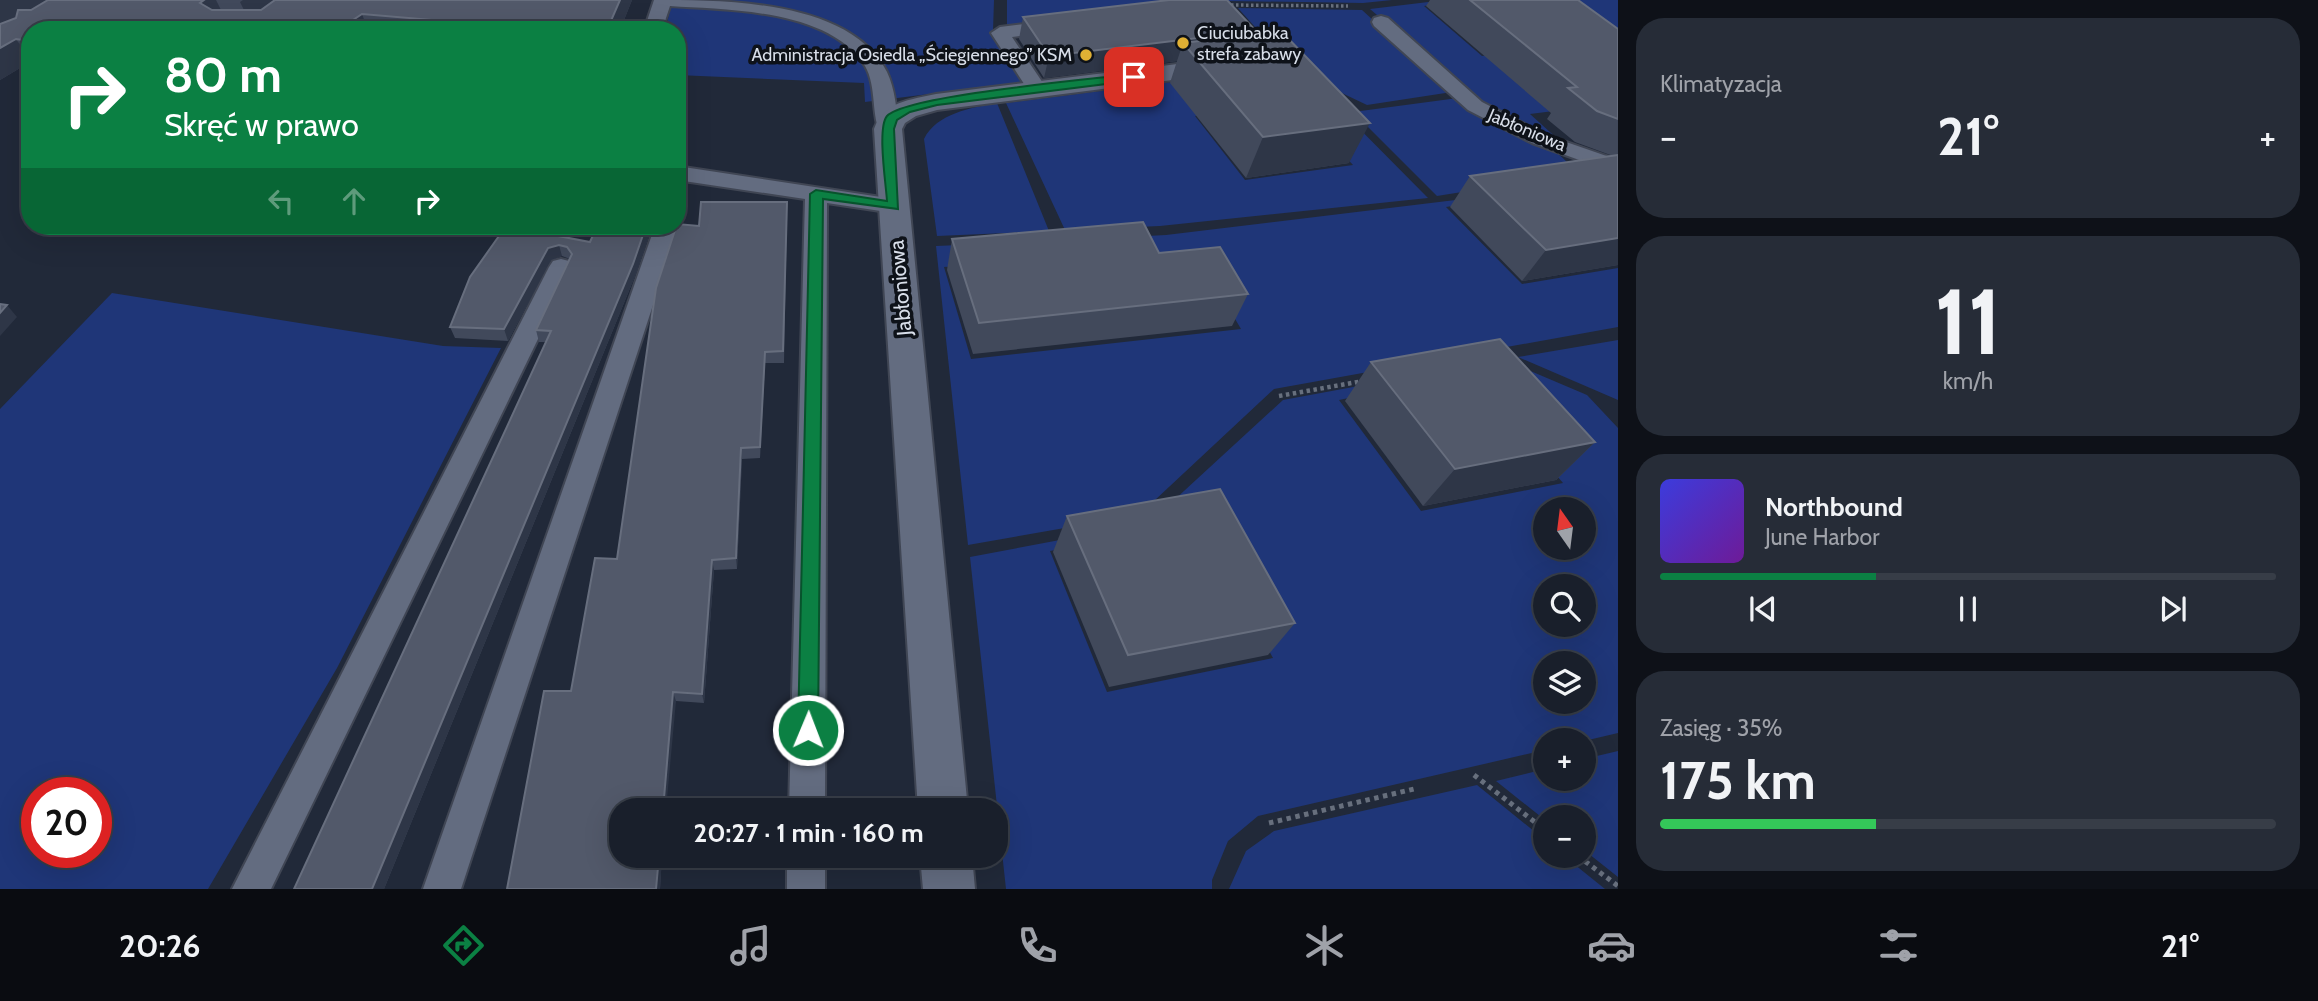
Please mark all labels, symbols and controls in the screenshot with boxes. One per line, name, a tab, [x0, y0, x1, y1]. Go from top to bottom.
place label: Ciuciubabka strefa zabawy	[1197, 22, 1301, 65]
marker: Ciuciubabka strefa zabawy	[1175, 35, 1191, 51]
place label: Administracja Osiedla „Ściegiennego” KSM	[751, 44, 1072, 66]
text: 80 m	[164, 45, 282, 104]
marker: Administracja Osiedla „Ściegiennego” KSM	[1078, 47, 1094, 63]
pin	[1104, 47, 1164, 107]
icon: right	[49, 49, 140, 140]
icon: arrive	[1115, 58, 1153, 96]
text: Klimatyzacja	[1660, 70, 1782, 98]
street label: Jabłoniowa	[1484, 103, 1570, 156]
text: Skręć w prawo	[164, 105, 359, 144]
text: 21°	[1937, 105, 1999, 168]
text: −	[1660, 113, 1677, 160]
text: +	[2259, 113, 2276, 160]
icon: left	[262, 182, 300, 220]
icon: ahead	[335, 182, 373, 220]
icon: right	[408, 182, 446, 220]
street label: Jabłoniowa	[883, 239, 917, 338]
text: 11	[1934, 266, 2002, 377]
text: km/h	[1943, 367, 1993, 395]
text: Northbound	[1765, 491, 1903, 523]
north arrow	[1533, 497, 1596, 560]
map controls	[1533, 497, 1596, 868]
text: June Harbor	[1765, 523, 1879, 551]
button: search	[1533, 574, 1596, 637]
icon: previous	[1744, 590, 1782, 628]
icon: pause	[1949, 590, 1987, 628]
icon: next	[2154, 590, 2192, 628]
button: layers	[1533, 651, 1596, 714]
position arrow	[771, 693, 845, 767]
text: Zasięg · 35%	[1660, 714, 1782, 742]
button: +	[1533, 728, 1596, 791]
text: 175 km	[1660, 749, 1816, 812]
speed limit sign: 20	[21, 777, 112, 868]
button: −	[1533, 805, 1596, 868]
text: 20:27 · 1 min · 160 m	[694, 817, 924, 849]
icon: directions	[439, 921, 488, 970]
icon: music	[726, 921, 775, 970]
icon: phone	[1013, 921, 1062, 970]
icon: climate	[1300, 921, 1349, 970]
icon: car	[1587, 921, 1636, 970]
icon: filters	[1874, 921, 1923, 970]
text: 20:26	[119, 926, 201, 965]
text: 21°	[2161, 926, 2199, 965]

